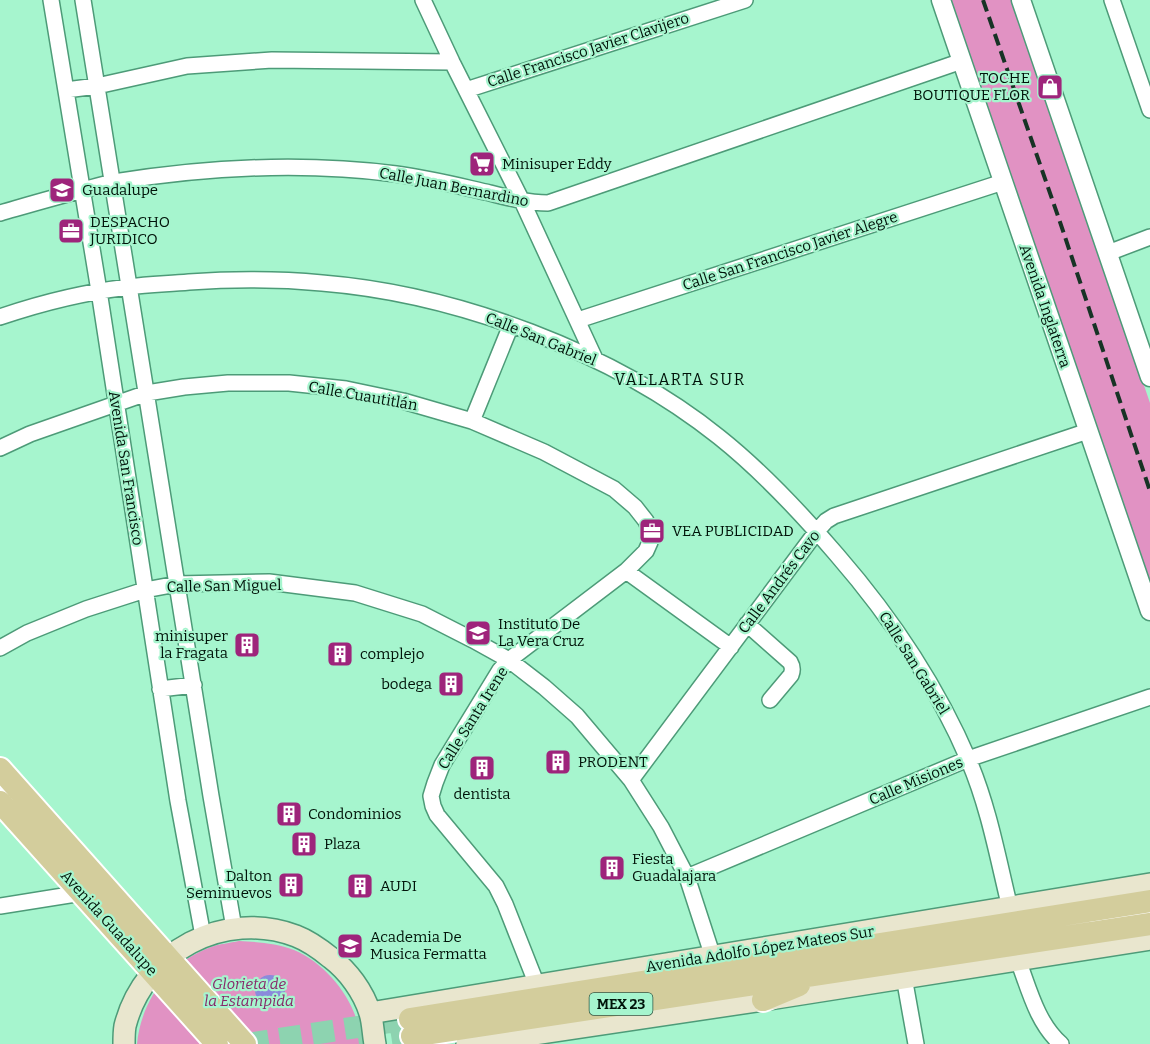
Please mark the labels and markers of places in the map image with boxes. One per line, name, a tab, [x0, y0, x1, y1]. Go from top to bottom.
place label: TOCHE BOUTIQUE FLOR	[913, 69, 1030, 104]
shop icon: TOCHE BOUTIQUE FLOR	[1035, 72, 1065, 102]
supermarket icon: Minisuper Eddy	[467, 149, 497, 179]
place label: Minisuper Eddy	[502, 155, 612, 173]
school or university icon: Guadalupe	[47, 175, 77, 205]
place label: Guadalupe	[82, 181, 158, 199]
place label: DESPACHO JURIDICO	[89, 213, 170, 248]
office icon: DESPACHO JURIDICO	[56, 216, 86, 246]
office icon: VEA PUBLICIDAD	[637, 516, 667, 546]
place label: VEA PUBLICIDAD	[672, 522, 794, 540]
place label: Instituto De La Vera Cruz	[498, 615, 584, 650]
school or university icon: Instituto De La Vera Cruz	[463, 618, 493, 648]
place label: minisuper la Fragata	[155, 627, 228, 662]
building icon: minisuper la Fragata	[232, 630, 262, 660]
building icon: complejo	[325, 639, 355, 669]
place label: complejo	[360, 645, 424, 663]
building icon: bodega	[436, 669, 466, 699]
place label: bodega	[381, 675, 432, 693]
building icon: PRODENT	[543, 747, 573, 777]
building icon: dentista	[467, 753, 497, 783]
place label: PRODENT	[578, 753, 648, 771]
place label: dentista	[453, 785, 511, 803]
building icon: Condominios	[274, 799, 304, 829]
place label: Condominios	[308, 805, 401, 823]
building icon: Plaza	[289, 829, 319, 859]
place label: Plaza	[324, 835, 361, 853]
place label: Fiesta Guadalajara	[632, 850, 716, 885]
building icon: Fiesta Guadalajara	[597, 853, 627, 883]
place label: Dalton Seminuevos	[186, 867, 272, 902]
building icon: Dalton Seminuevos	[276, 870, 306, 900]
building icon: AUDI	[345, 871, 375, 901]
place label: AUDI	[380, 877, 417, 895]
place label: Academia De Musica Fermatta	[370, 928, 487, 963]
school or university icon: Academia De Musica Fermatta	[335, 931, 365, 961]

